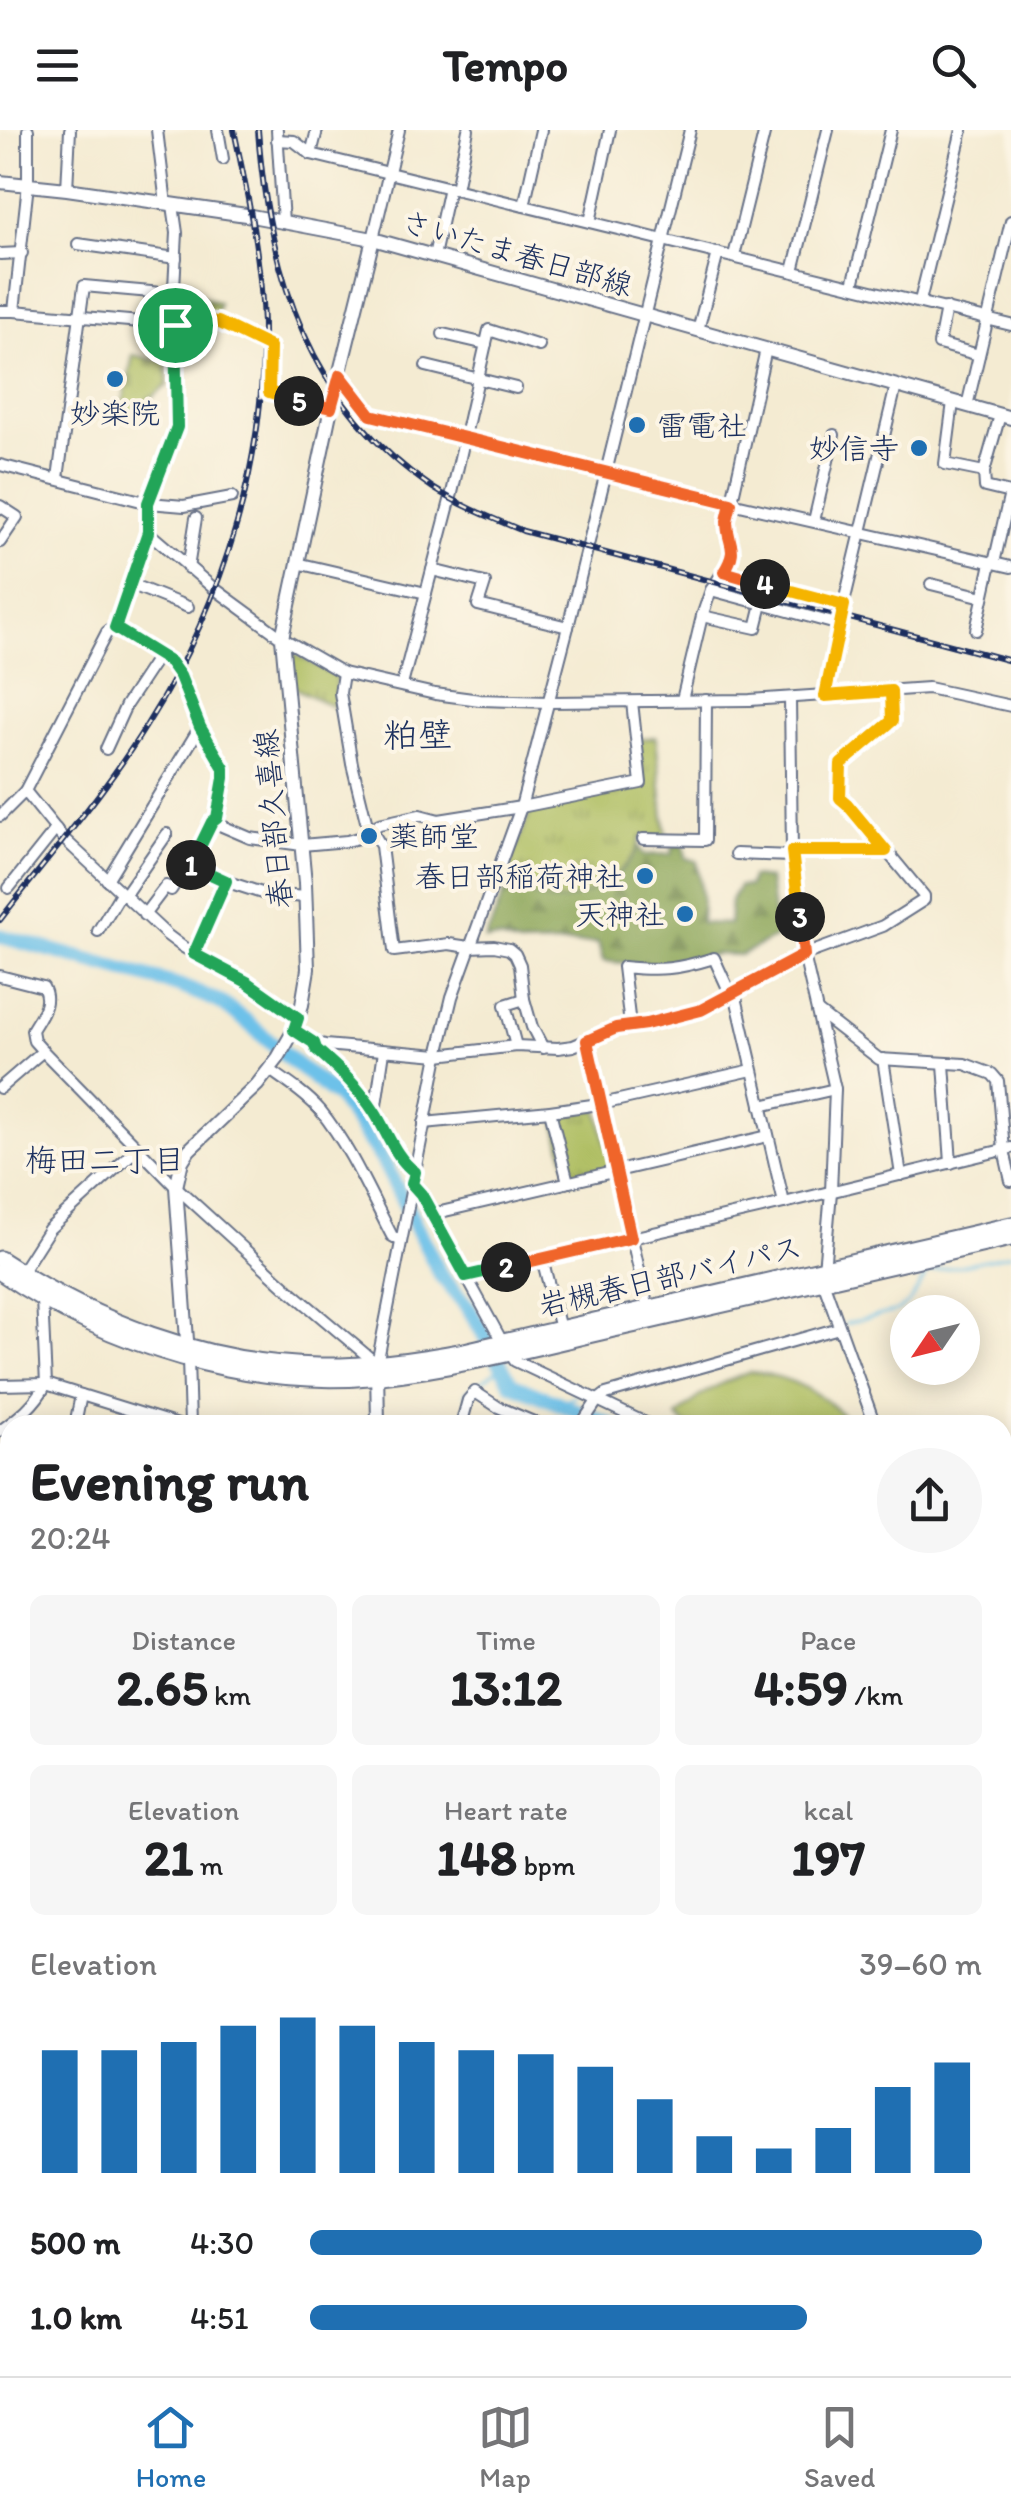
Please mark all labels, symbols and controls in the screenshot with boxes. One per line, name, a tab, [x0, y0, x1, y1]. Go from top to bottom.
icon: menu	[30, 38, 85, 93]
text: Tempo	[443, 38, 568, 92]
icon: search	[926, 38, 981, 93]
street label: さいたま春日部線	[397, 202, 637, 304]
pin	[133, 283, 218, 368]
icon: arrive	[148, 298, 203, 353]
marker: 妙楽院	[104, 368, 126, 390]
pin: 5	[274, 376, 324, 426]
text: 5	[292, 384, 306, 418]
place label: 妙楽院	[70, 395, 160, 432]
place label: 雷電社	[657, 407, 747, 444]
marker: 雷電社	[626, 414, 648, 436]
place label: 妙信寺	[809, 430, 899, 467]
marker: 妙信寺	[908, 437, 930, 459]
pin: 4	[740, 559, 790, 609]
text: 4	[757, 567, 773, 601]
district label: 粕壁	[383, 714, 453, 756]
street label: 春日部久喜線	[247, 728, 299, 910]
place label: 薬師堂	[389, 818, 479, 855]
marker: 薬師堂	[358, 825, 380, 847]
pin: 1	[166, 840, 216, 890]
text: 1	[185, 848, 198, 882]
place label: 春日部稲荷神社	[415, 858, 625, 895]
marker: 春日部稲荷神社	[634, 865, 656, 887]
pin: 3	[775, 892, 825, 942]
place label: 天神社	[575, 896, 665, 933]
text: 3	[792, 900, 808, 934]
marker: 天神社	[674, 903, 696, 925]
district label: 梅田二丁目	[25, 1141, 185, 1179]
street label: 岩槻春日部バイパス	[535, 1228, 805, 1324]
pin: 2	[481, 1242, 531, 1292]
text: 2	[499, 1250, 513, 1284]
north arrow	[890, 1295, 980, 1385]
map controls	[890, 1295, 980, 1385]
text: Evening run	[30, 1448, 309, 1514]
button: share	[877, 1448, 982, 1553]
text: 20:24	[30, 1519, 110, 1557]
text: Distance	[131, 1623, 236, 1657]
text: Time	[476, 1623, 536, 1657]
text: Pace	[800, 1623, 856, 1657]
text: 2.65	[116, 1657, 208, 1718]
text: 13:12	[450, 1657, 562, 1718]
text: 4:59	[753, 1657, 848, 1718]
text: km	[208, 1678, 251, 1712]
text: /km	[848, 1678, 903, 1712]
text: Elevation	[128, 1793, 239, 1827]
text: Heart rate	[444, 1793, 568, 1827]
text: kcal	[803, 1793, 853, 1827]
text: 21	[144, 1827, 193, 1888]
text: 148	[437, 1827, 517, 1888]
text: 197	[791, 1827, 865, 1888]
text: m	[193, 1848, 223, 1882]
text: bpm	[517, 1848, 575, 1882]
text: Elevation	[30, 1945, 157, 1983]
text: 39–60 m	[859, 1945, 982, 1983]
text: 500 m	[30, 2224, 120, 2262]
text: 4:30	[190, 2224, 254, 2262]
text: 1.0 km	[30, 2299, 122, 2337]
text: 4:51	[190, 2299, 249, 2337]
tab: Home	[136, 2400, 206, 2494]
tab: Map	[478, 2400, 533, 2494]
tab: Saved	[804, 2400, 875, 2494]

